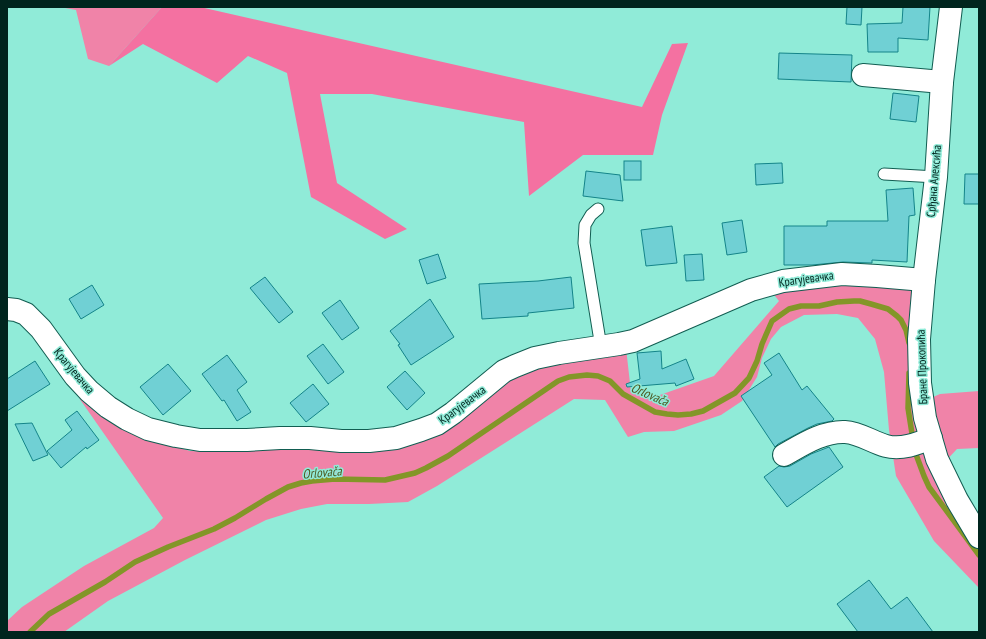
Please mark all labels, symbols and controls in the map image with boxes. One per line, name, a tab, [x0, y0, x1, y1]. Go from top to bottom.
street label: Срђана Алексића	[923, 144, 944, 218]
street label: Крагујевачка	[777, 267, 835, 290]
street label: Бране Прокопића	[913, 329, 930, 405]
street label: Крагујевачка	[51, 345, 98, 397]
water label: Orlovača	[628, 379, 672, 410]
street label: Крагујевачка	[435, 382, 488, 427]
water label: Orlovača	[302, 462, 343, 483]

